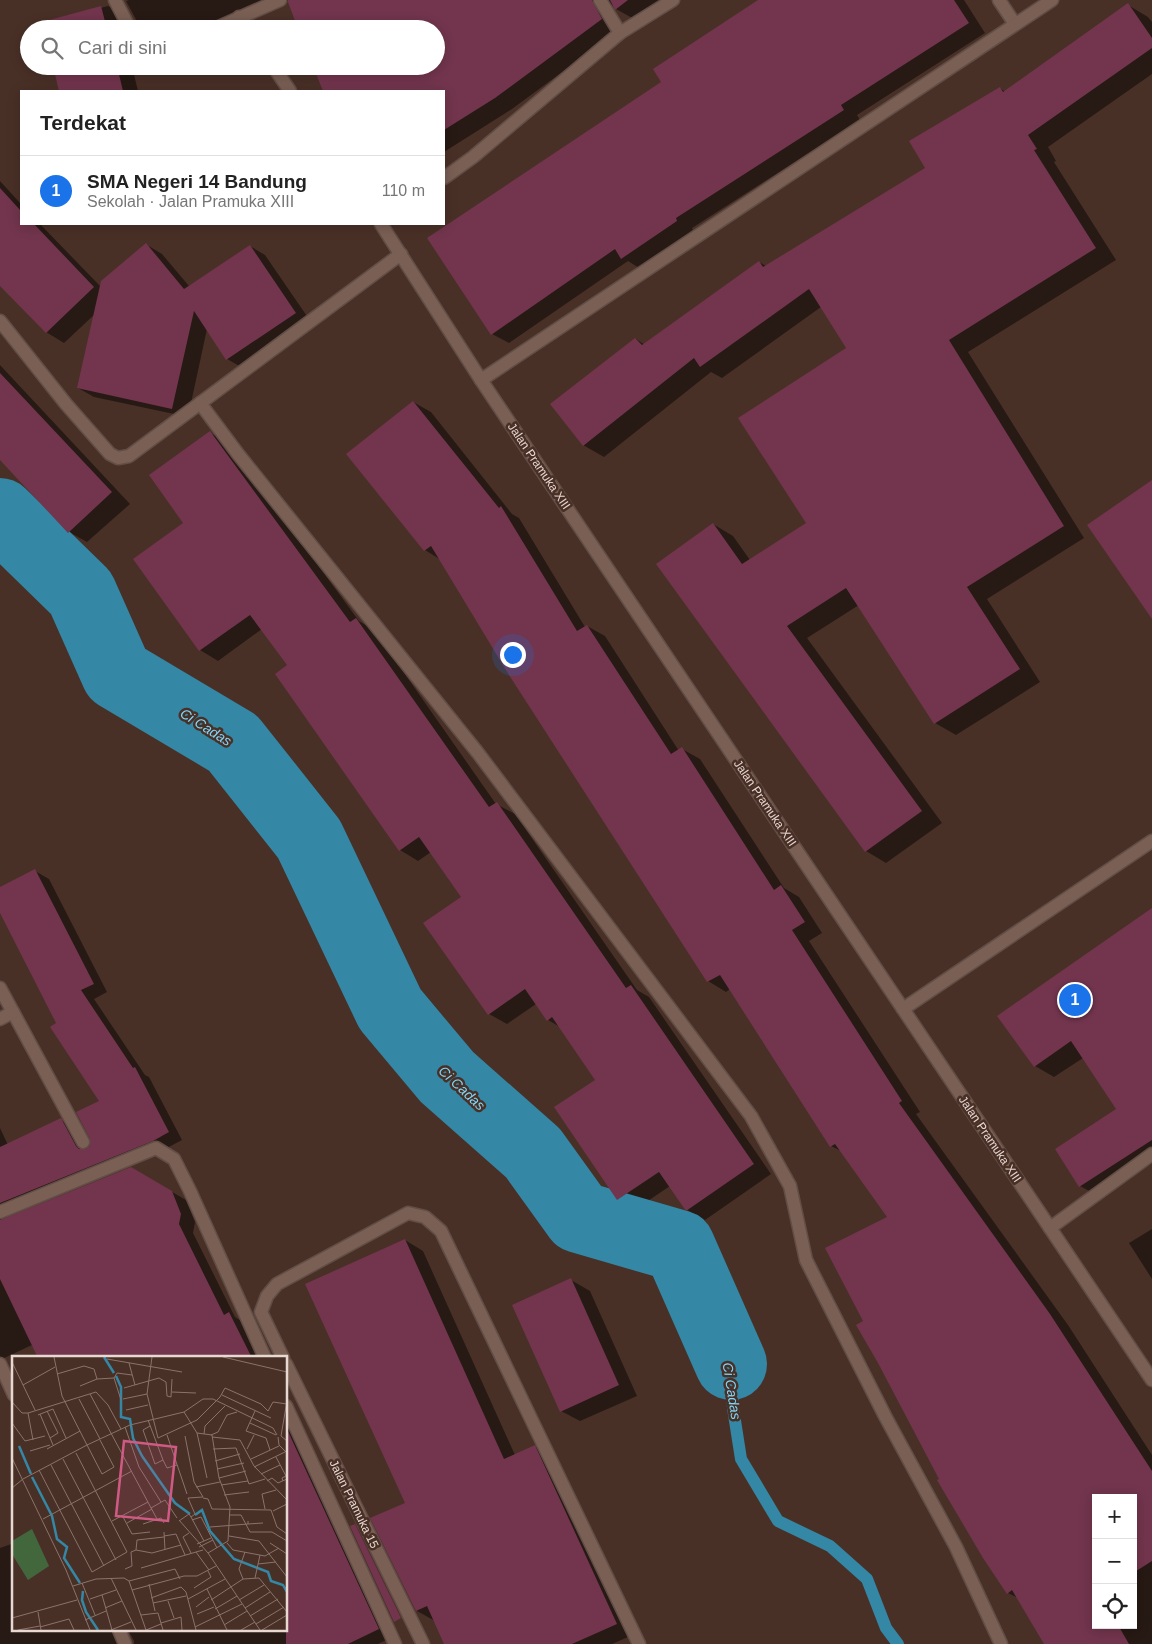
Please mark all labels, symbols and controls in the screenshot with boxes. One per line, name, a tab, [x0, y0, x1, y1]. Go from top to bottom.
search box	[20, 20, 445, 75]
icon: search	[38, 34, 66, 62]
text: Cari di sini	[78, 37, 167, 58]
text: Terdekat	[40, 111, 126, 134]
text: SMA Negeri 14 Bandung	[87, 171, 307, 192]
text: 1	[52, 182, 60, 199]
text: 110 m	[382, 182, 425, 199]
text: Sekolah · Jalan Pramuka XIII	[87, 193, 294, 210]
street label: Jalan Pramuka XIII	[505, 420, 573, 512]
your location	[500, 642, 526, 668]
water label: Ci Cadas	[177, 705, 235, 749]
street label: Jalan Pramuka XIII	[731, 757, 799, 849]
pin: 1	[1059, 981, 1091, 1019]
water label: Ci Cadas	[435, 1063, 489, 1113]
street label: Jalan Pramuka XIII	[956, 1093, 1024, 1185]
inset map	[12, 1356, 288, 1632]
water label: Ci Cadas	[720, 1361, 744, 1421]
street label: Jalan Pramuka 15	[327, 1457, 382, 1551]
map controls	[1092, 1494, 1137, 1629]
button: +	[1092, 1494, 1137, 1539]
button: −	[1092, 1539, 1137, 1584]
button: locate	[1092, 1584, 1137, 1629]

